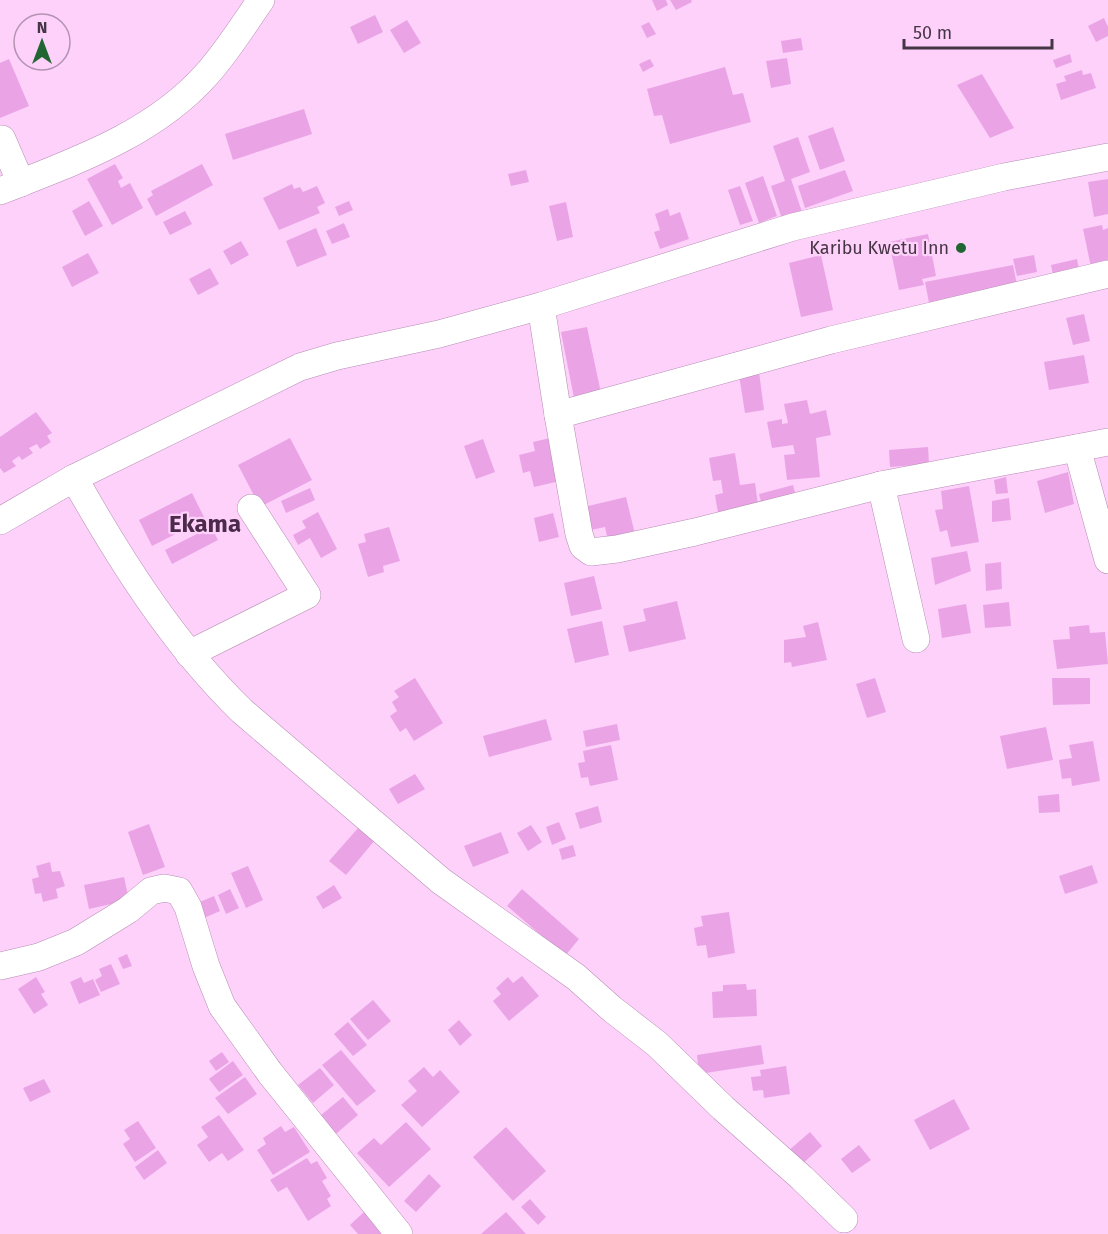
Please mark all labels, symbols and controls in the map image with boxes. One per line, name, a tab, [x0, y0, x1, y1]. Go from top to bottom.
north arrow	[12, 12, 72, 72]
scale bar	[904, 12, 1052, 50]
text: N	[37, 18, 47, 37]
text: 50 m	[913, 22, 952, 44]
place label: Karibu Kwetu Inn	[809, 237, 949, 259]
marker: Karibu Kwetu Inn	[954, 241, 968, 255]
district label: Ekama	[169, 510, 241, 538]

